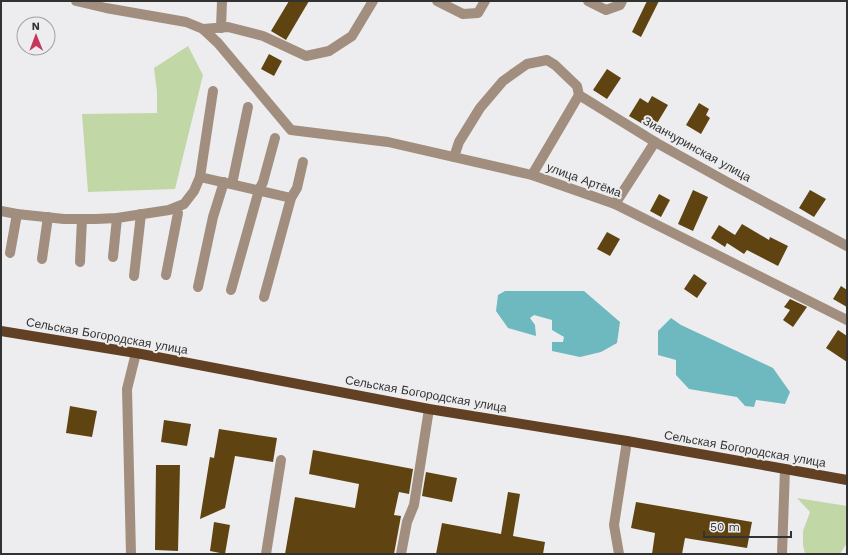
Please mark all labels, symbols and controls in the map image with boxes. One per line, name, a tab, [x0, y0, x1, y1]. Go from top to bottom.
north arrow	[16, 16, 56, 56]
text: N	[32, 20, 40, 33]
street label: Зианчуринская улица	[641, 114, 754, 185]
street label: улица Артёма	[545, 160, 624, 200]
street label: Сельская Богородская улица	[25, 315, 189, 357]
street label: Сельская Богородская улица	[344, 373, 508, 415]
street label: Сельская Богородская улица	[663, 428, 827, 470]
scale bar	[704, 513, 791, 539]
text: 50 m	[710, 520, 740, 534]

